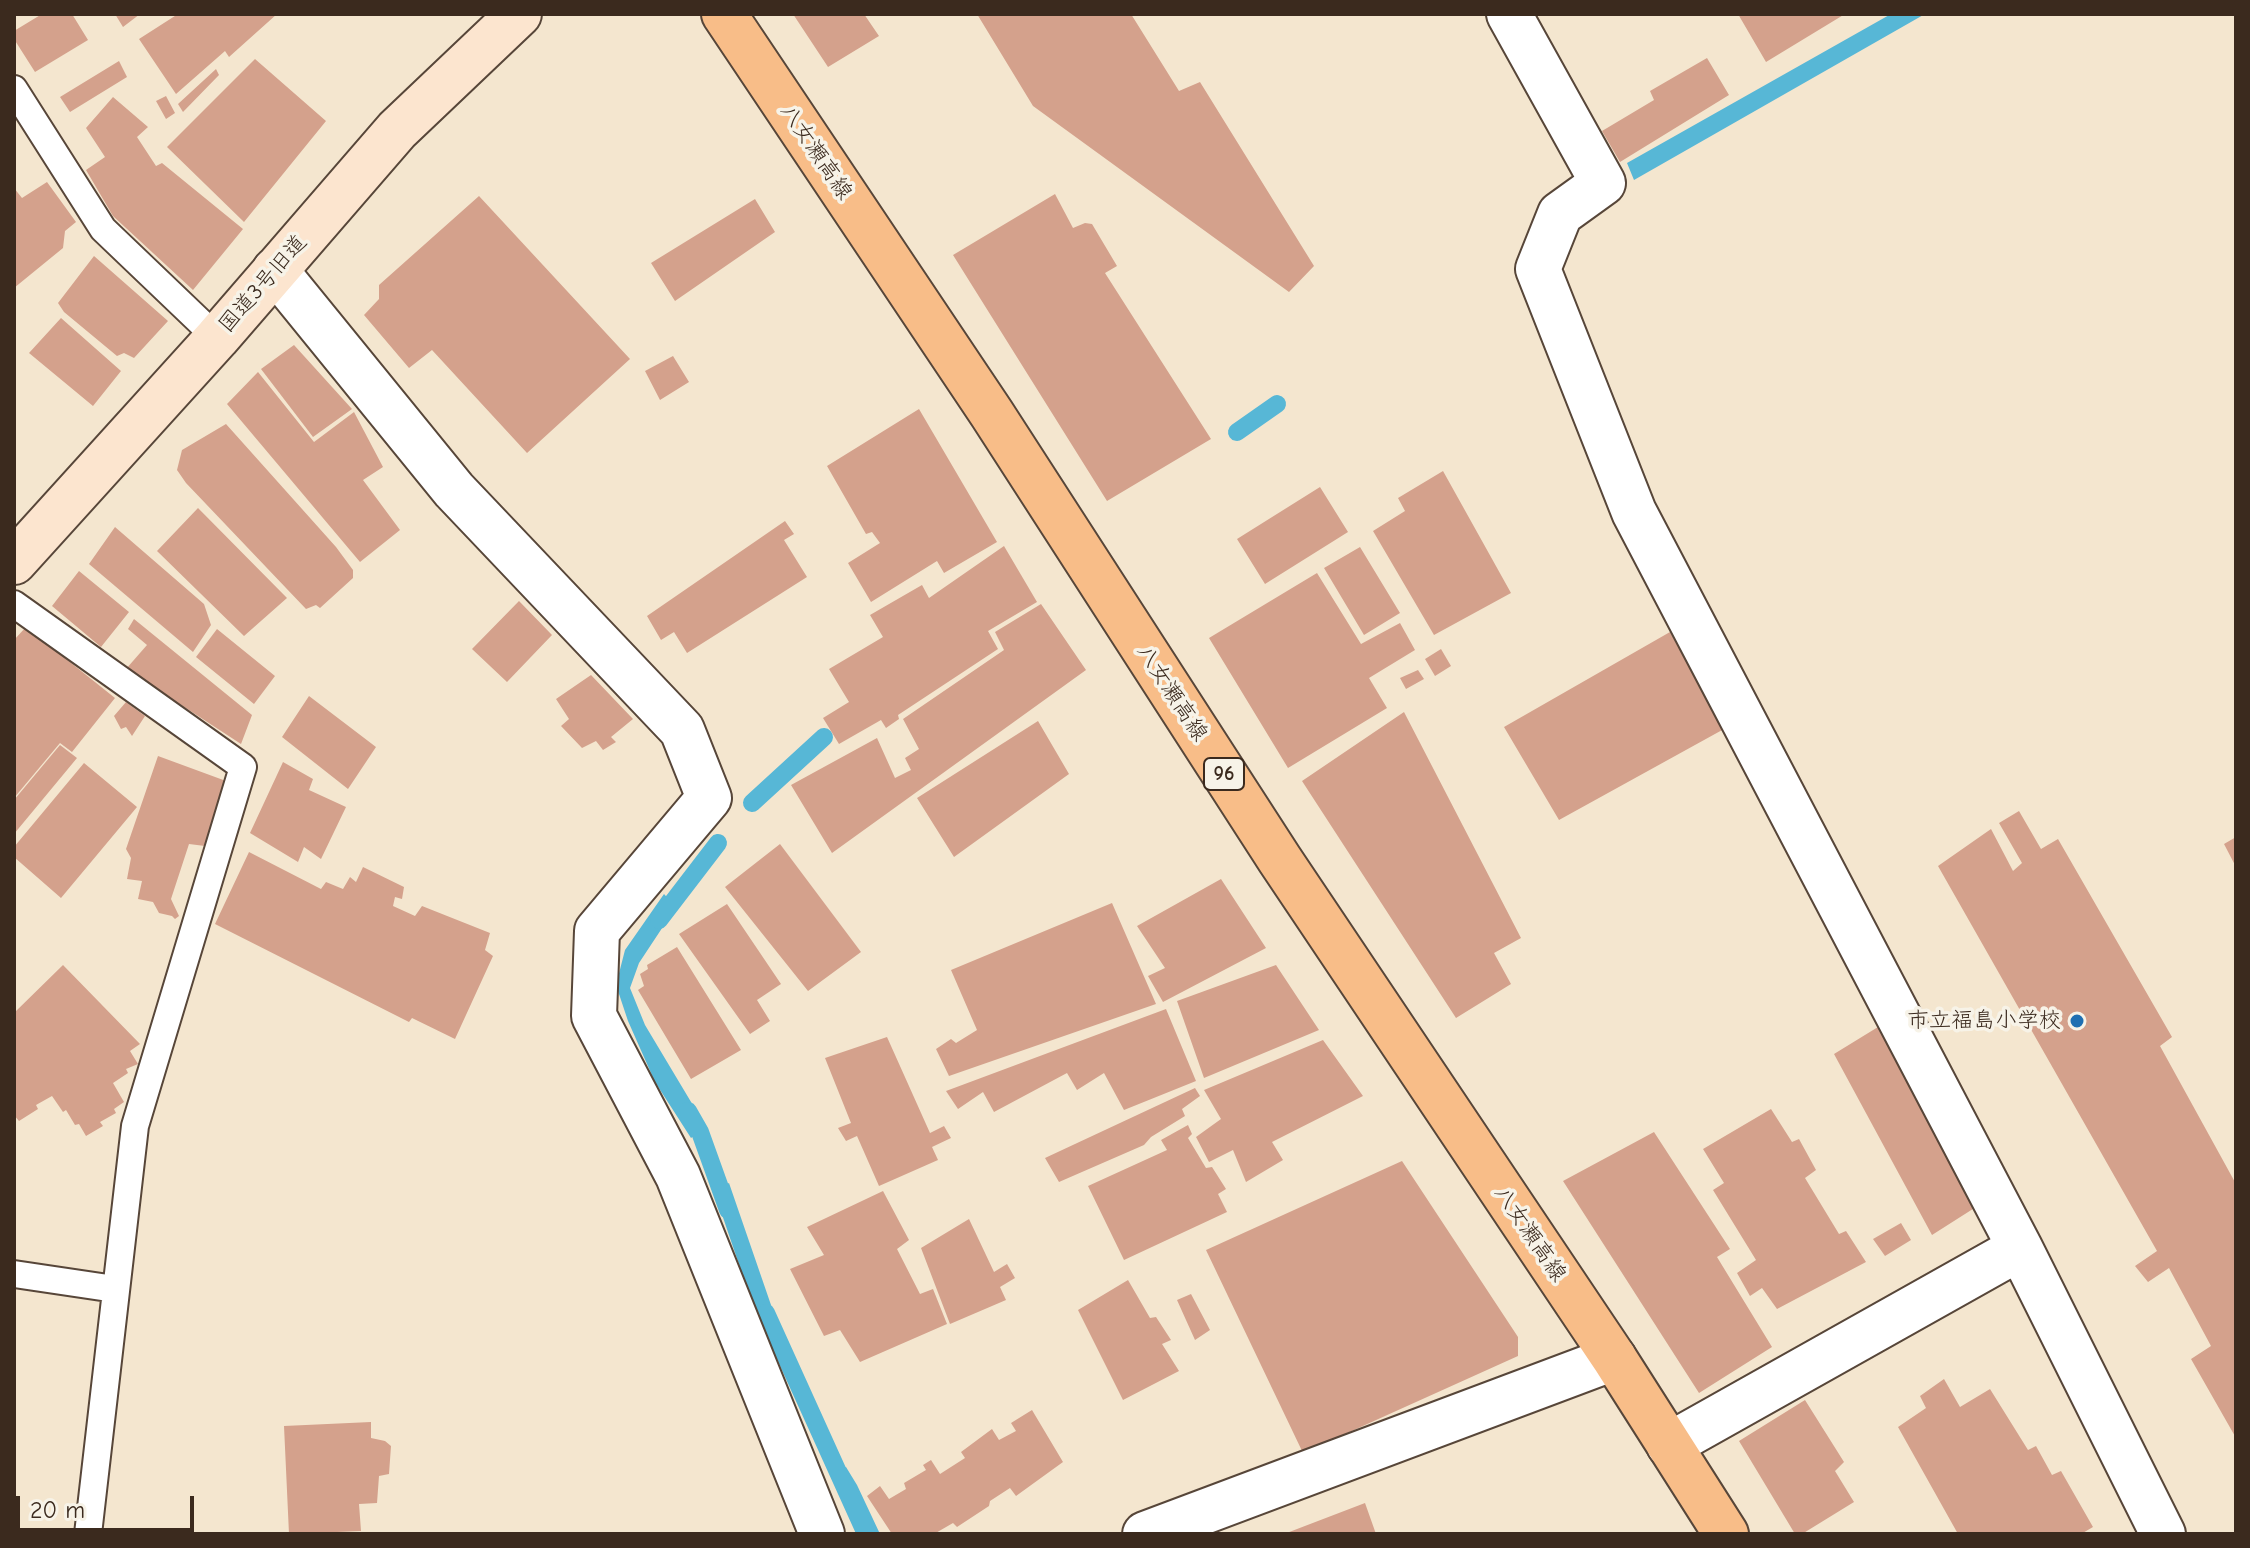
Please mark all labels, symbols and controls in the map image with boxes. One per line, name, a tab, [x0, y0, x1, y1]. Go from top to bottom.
street label: 八女瀬高線	[774, 99, 858, 205]
street label: 国道3号旧道	[213, 230, 313, 338]
street label: 八女瀬高線	[1131, 640, 1213, 746]
road number: 96	[1204, 758, 1244, 790]
place label: 市立福島小学校	[1907, 1008, 2061, 1034]
marker: 市立福島小学校	[2068, 1012, 2086, 1030]
street label: 八女瀬高線	[1488, 1181, 1572, 1287]
scale bar	[20, 1480, 198, 1530]
text: 20 m	[30, 1496, 85, 1524]

